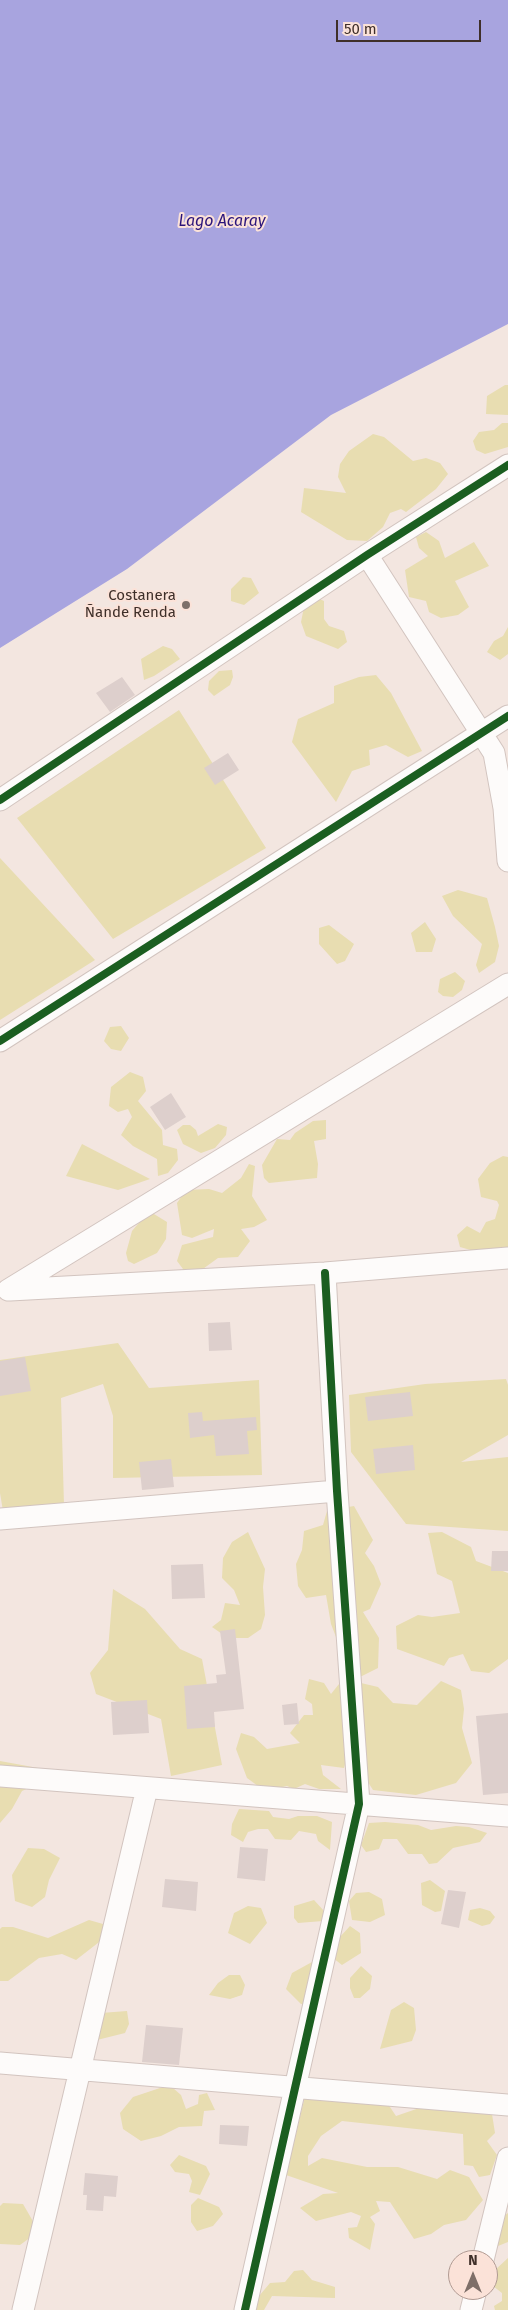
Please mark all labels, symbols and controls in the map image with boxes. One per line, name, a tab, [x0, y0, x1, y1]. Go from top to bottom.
scale bar	[338, 10, 483, 42]
text: 50 m	[344, 20, 377, 38]
water label: Lago Acaray	[178, 212, 266, 232]
place label: Costanera Ñande Renda	[85, 587, 176, 622]
marker: Costanera Ñande Renda	[180, 599, 192, 611]
north arrow	[448, 2250, 498, 2300]
text: N	[468, 2252, 478, 2269]

